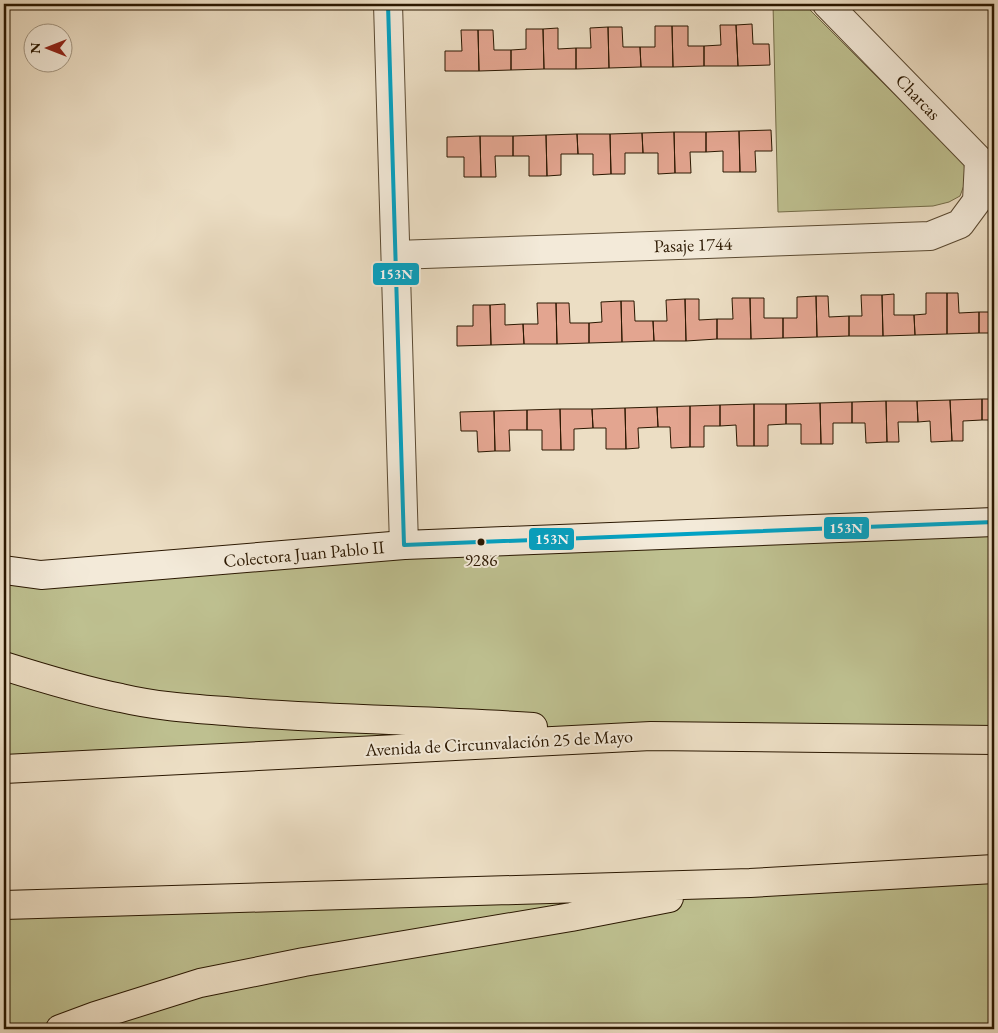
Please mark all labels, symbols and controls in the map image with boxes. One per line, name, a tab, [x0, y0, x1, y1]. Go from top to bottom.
north arrow	[22, 22, 72, 72]
text: N	[26, 42, 44, 54]
street label: Charcas	[891, 69, 946, 125]
street label: Pasaje 1744	[653, 232, 733, 257]
line badge: 153N	[372, 262, 420, 286]
text: 153N	[379, 265, 413, 283]
line badge: 153N	[823, 516, 870, 540]
text: 153N	[829, 519, 863, 537]
line badge: 153N	[528, 527, 575, 551]
text: 153N	[535, 530, 569, 548]
street label: Colectora Juan Pablo II	[223, 535, 385, 572]
marker: 9286	[476, 537, 486, 547]
place label: 9286	[465, 549, 497, 571]
street label: Avenida de Circunvalación 25 de Mayo	[364, 724, 634, 761]

